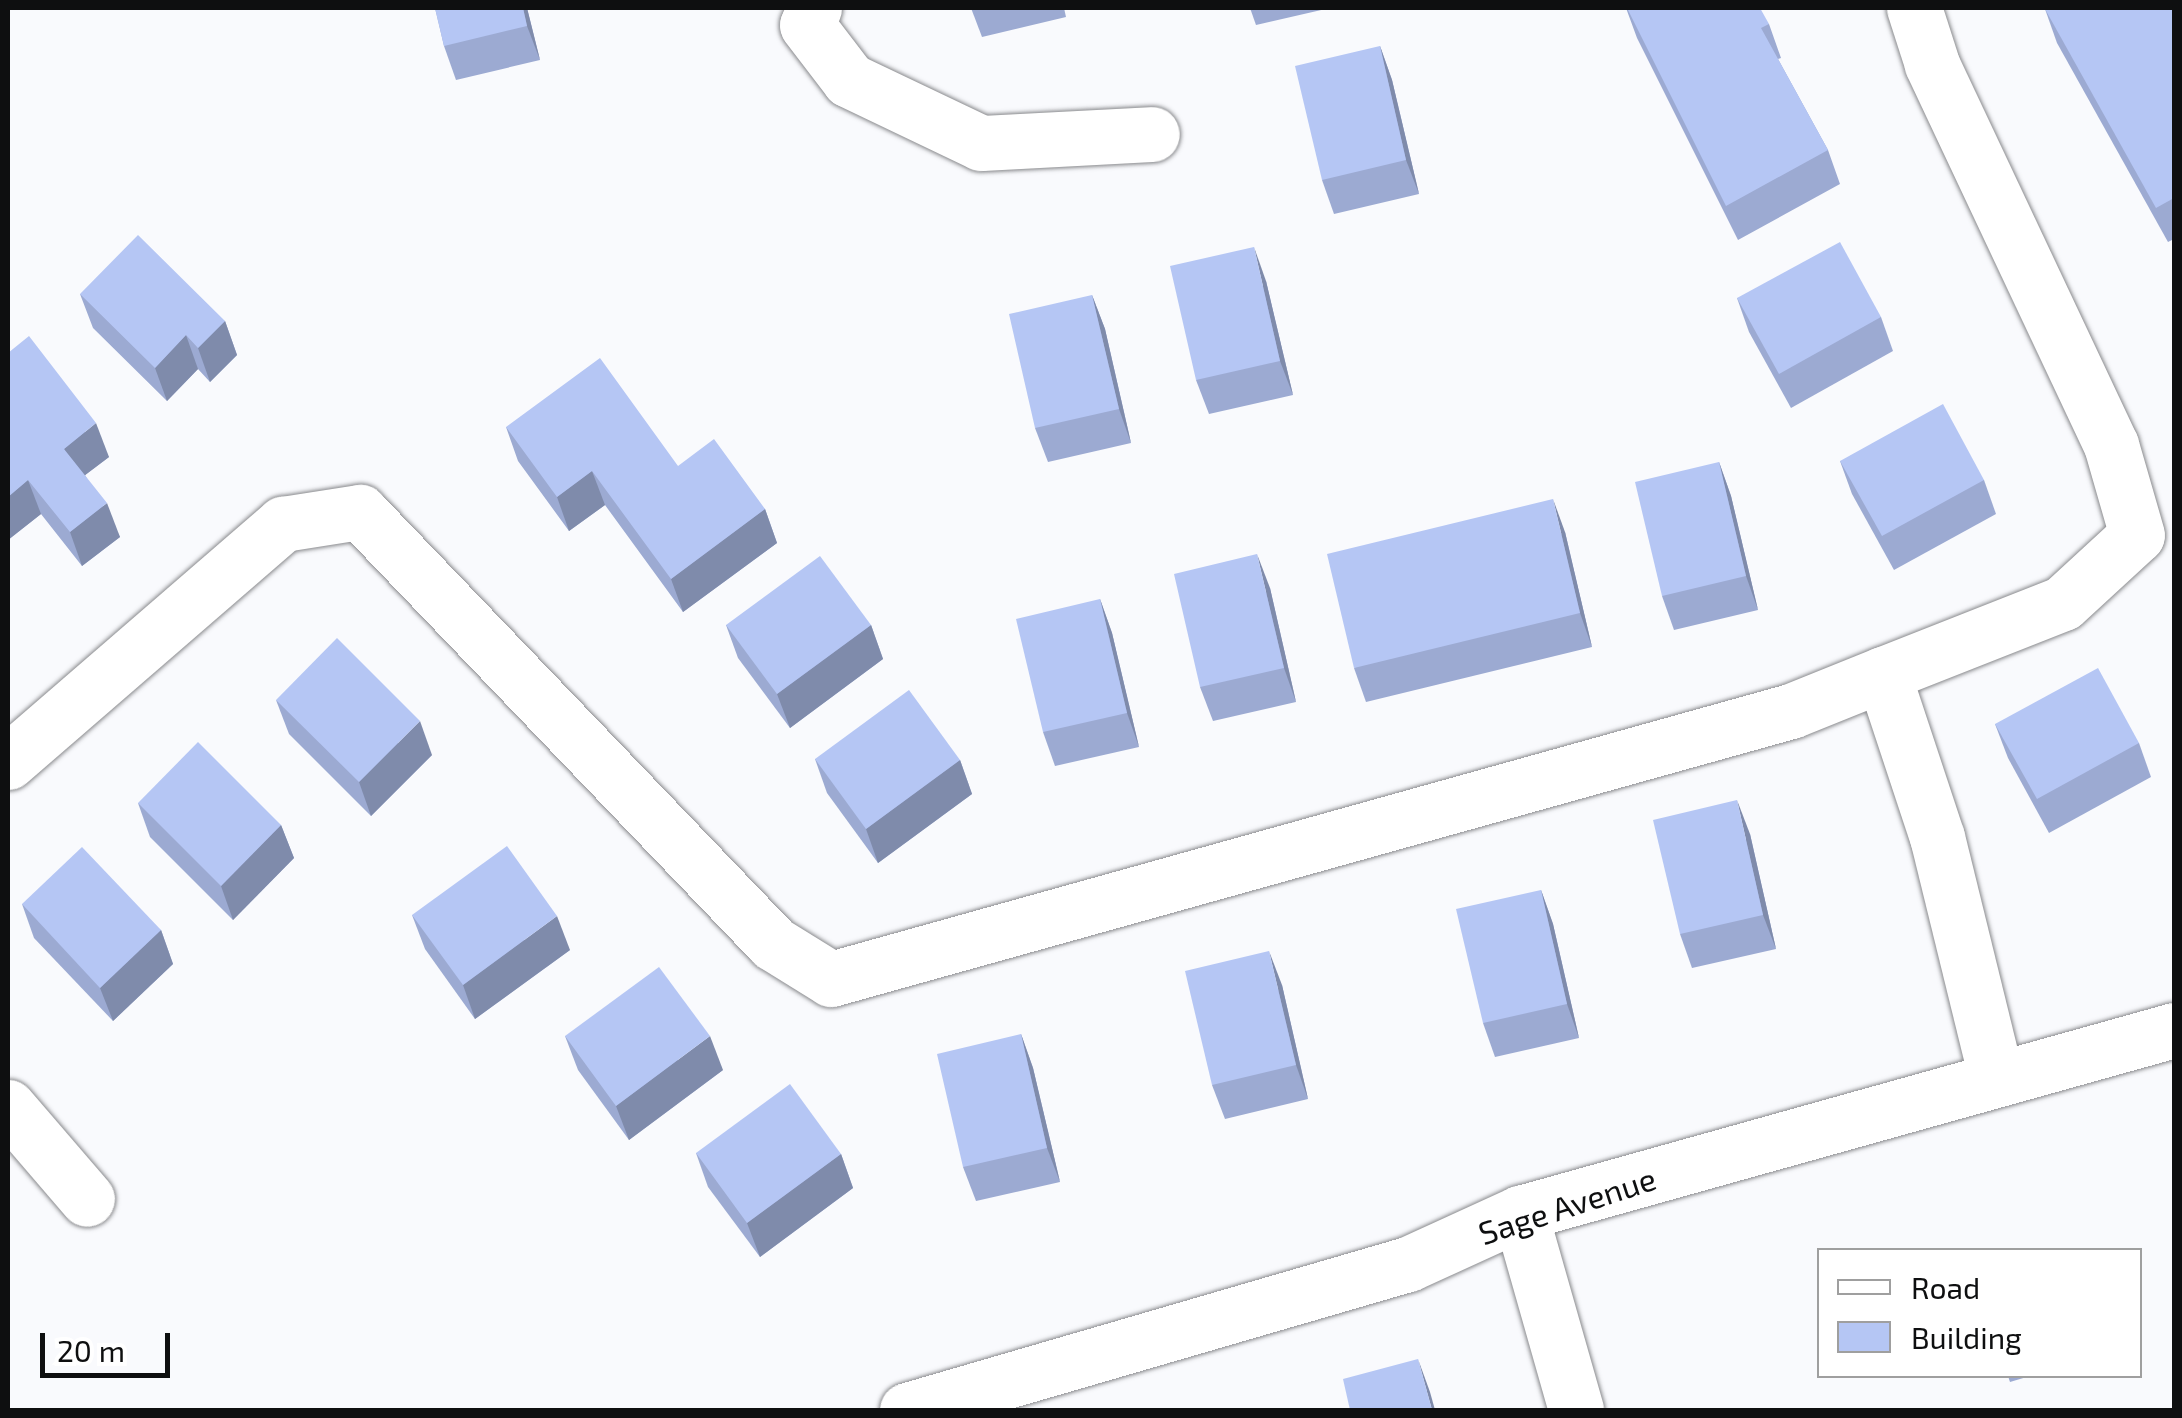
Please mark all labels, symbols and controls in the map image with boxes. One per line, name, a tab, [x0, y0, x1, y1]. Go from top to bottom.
street label: Sage Avenue	[1473, 1158, 1661, 1252]
legend	[1817, 1248, 2142, 1378]
text: Road	[1911, 1269, 1980, 1305]
scale bar	[45, 1313, 175, 1375]
text: Building	[1911, 1319, 2022, 1355]
text: 20 m	[57, 1332, 125, 1368]

